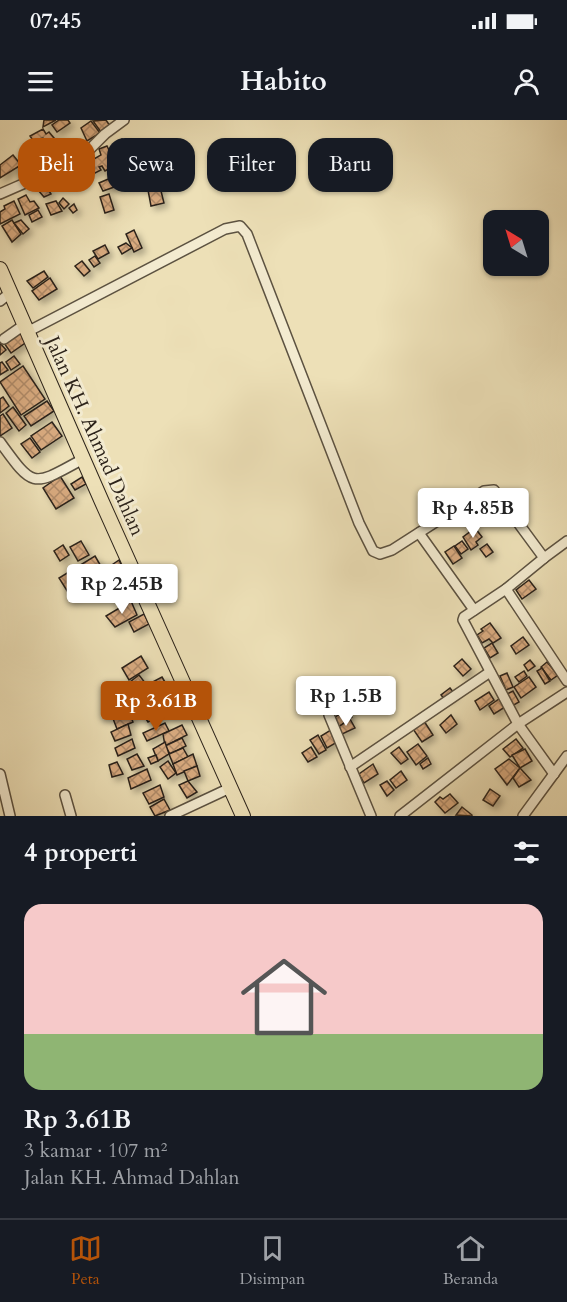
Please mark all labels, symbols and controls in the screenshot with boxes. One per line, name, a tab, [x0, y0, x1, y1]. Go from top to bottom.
text: 07:45	[30, 6, 81, 36]
text: Habito	[240, 63, 327, 100]
icon: menu	[24, 65, 57, 98]
icon: person	[510, 65, 543, 98]
chip: Beli	[18, 138, 95, 192]
chip: Sewa	[107, 138, 195, 192]
chip: Filter	[207, 138, 296, 192]
chip: Baru	[308, 138, 393, 192]
north arrow	[483, 210, 549, 276]
map controls	[483, 210, 549, 276]
street label: Jalan KH. Ahmad Dahlan	[38, 329, 151, 541]
pin: Rp 4.85B	[411, 488, 535, 539]
text: Rp 4.85B	[432, 494, 514, 521]
pin: Rp 2.45B	[60, 564, 184, 615]
text: Rp 2.45B	[81, 570, 163, 597]
pin: Rp 1.5B	[291, 676, 401, 727]
pin: Rp 3.61B	[94, 681, 218, 732]
text: Rp 1.5B	[310, 682, 382, 709]
text: Rp 3.61B	[115, 687, 197, 714]
text: 4 properti	[24, 835, 137, 870]
icon: filters	[510, 836, 543, 869]
icon: home	[230, 943, 338, 1051]
text: Rp 3.61B	[24, 1102, 131, 1137]
text: 3 kamar · 107 m²	[24, 1137, 167, 1164]
text: Jalan KH. Ahmad Dahlan	[24, 1164, 240, 1191]
tab: Peta	[69, 1232, 102, 1290]
tab: Disimpan	[240, 1232, 305, 1290]
tab: Beranda	[443, 1232, 498, 1290]

